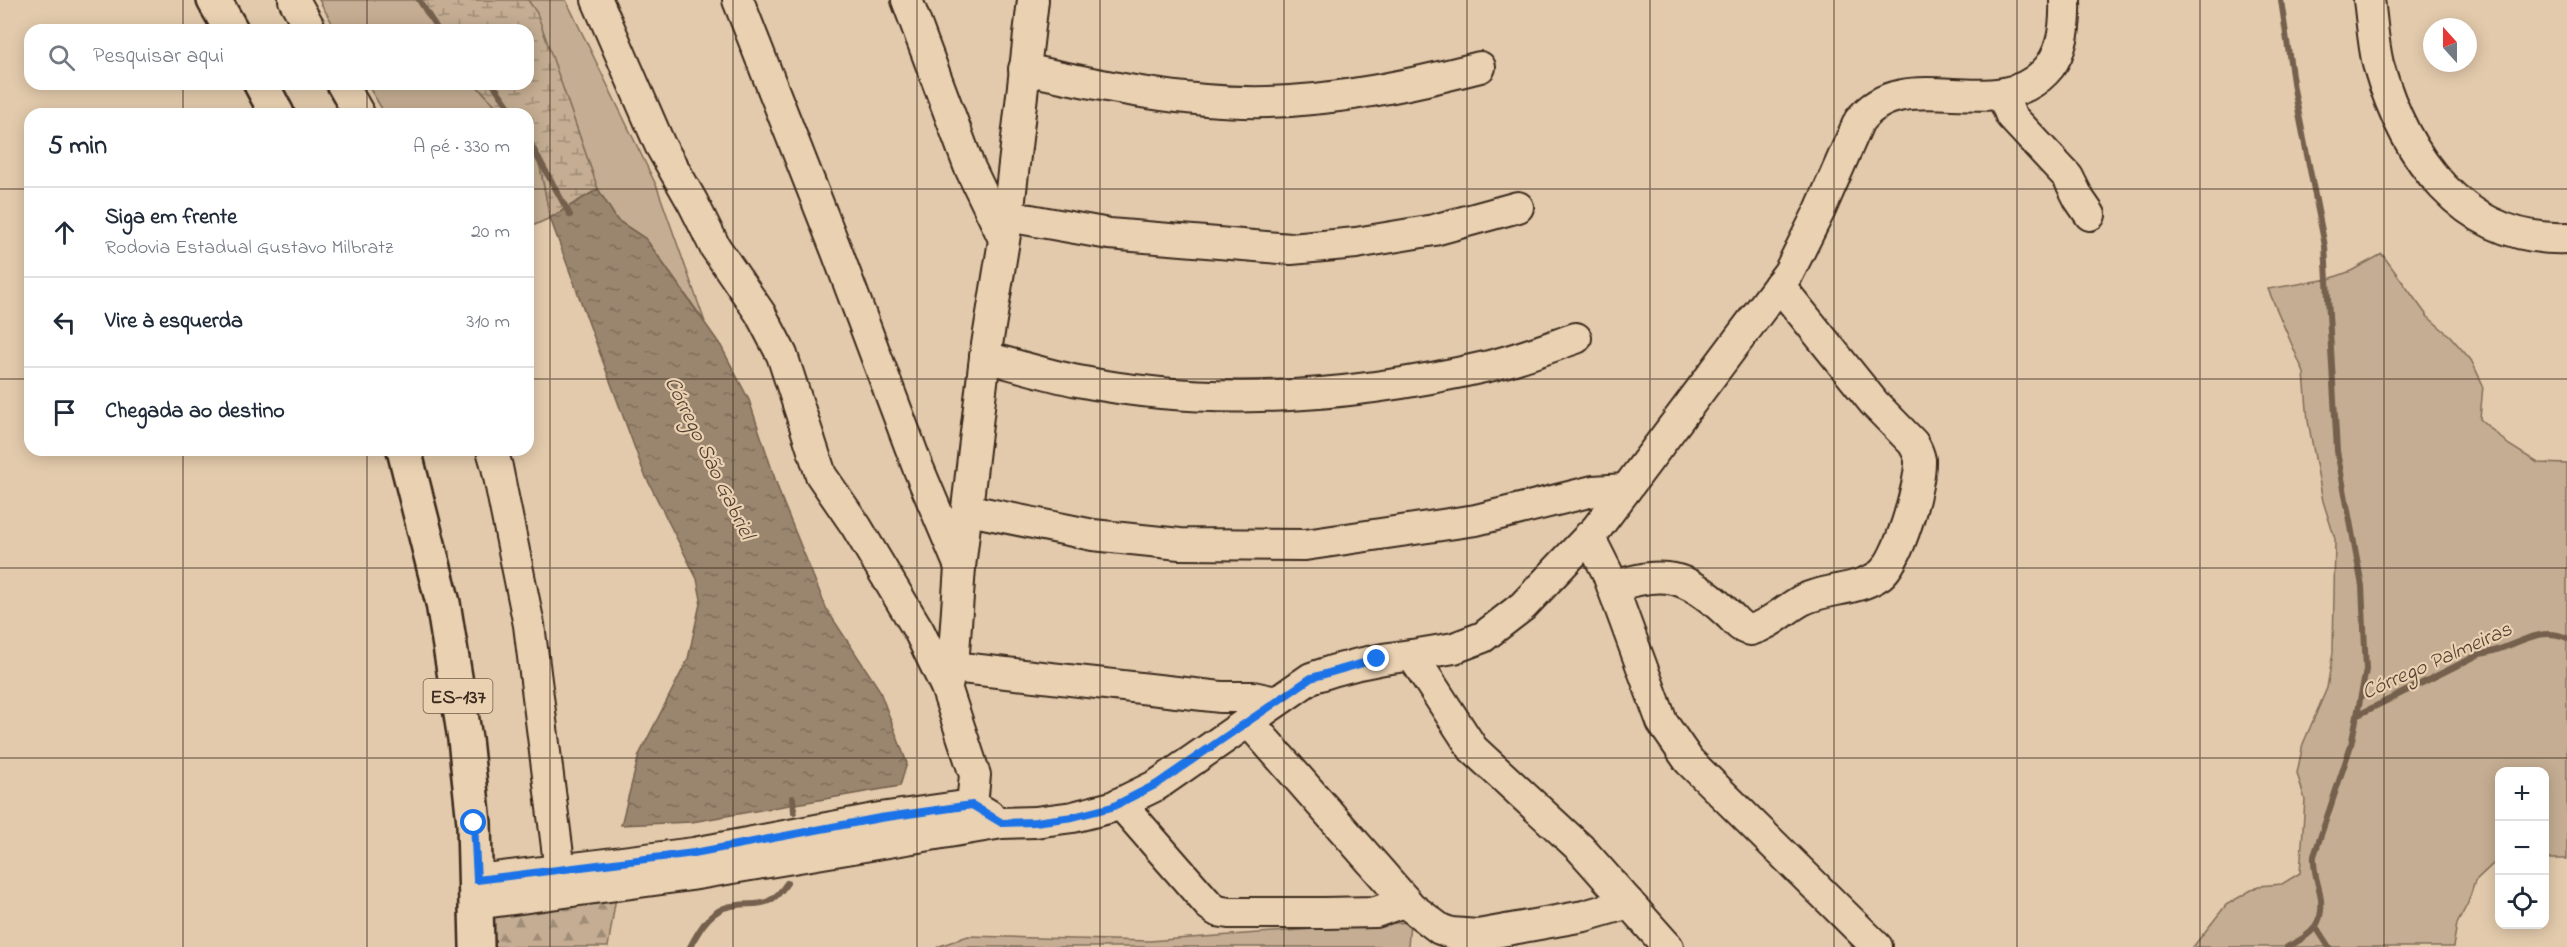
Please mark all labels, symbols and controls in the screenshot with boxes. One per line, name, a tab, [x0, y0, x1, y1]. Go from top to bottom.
north arrow	[2423, 18, 2477, 72]
search box	[24, 24, 534, 90]
icon: search	[45, 41, 78, 74]
text: Pesquisar aqui	[93, 41, 224, 73]
text: 5 min	[48, 128, 107, 166]
text: A pé · 330 m	[413, 133, 510, 162]
text: Siga em frente	[105, 202, 237, 234]
icon: ahead	[48, 216, 81, 249]
text: 20 m	[471, 218, 510, 247]
text: Rodovia Estadual Gustavo Milbratz	[105, 234, 393, 263]
icon: left	[48, 306, 81, 339]
text: Vire à esquerda	[105, 306, 243, 338]
text: 310 m	[466, 308, 510, 337]
water label: Córrego São Gabriel	[655, 371, 763, 547]
icon: arrive	[48, 396, 81, 429]
text: Chegada ao destino	[105, 396, 285, 428]
water label: Córrego Palmeiras	[2357, 614, 2518, 709]
route end	[1363, 645, 1389, 671]
road number: ES-137	[424, 679, 492, 713]
map controls	[2495, 767, 2549, 929]
button: +	[2495, 767, 2549, 821]
route start	[460, 809, 486, 835]
button: −	[2495, 821, 2549, 875]
button: locate	[2495, 875, 2549, 929]

